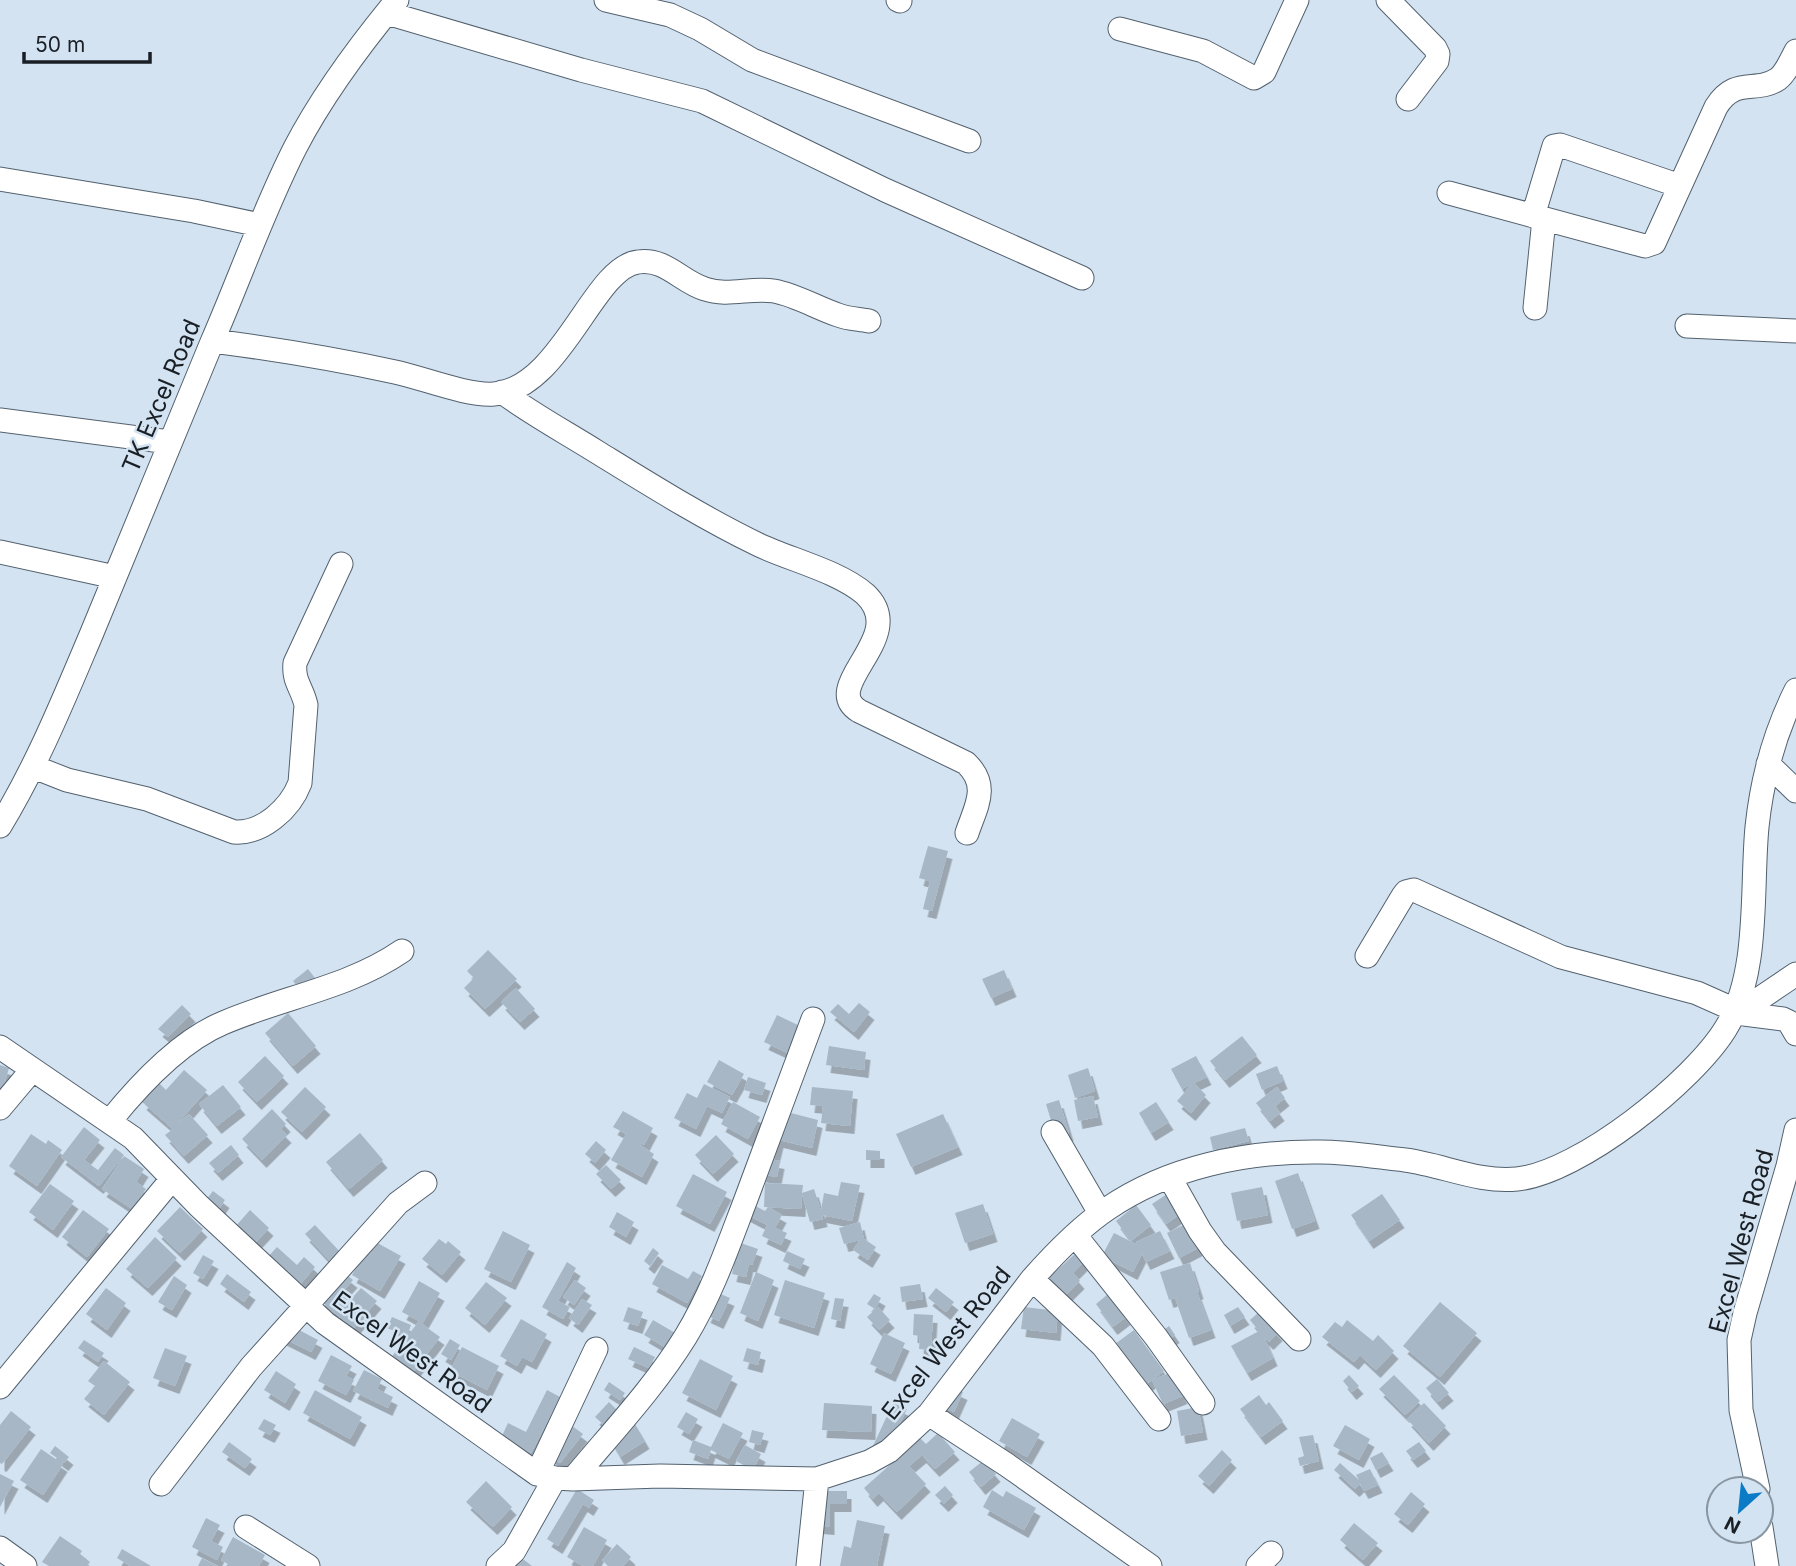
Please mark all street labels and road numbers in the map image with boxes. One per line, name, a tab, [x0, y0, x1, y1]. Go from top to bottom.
street label: TK Excel Road	[116, 315, 206, 477]
street label: Excel West Road	[1703, 1146, 1779, 1336]
street label: Excel West Road	[875, 1260, 1017, 1426]
street label: Excel West Road	[327, 1285, 497, 1419]

